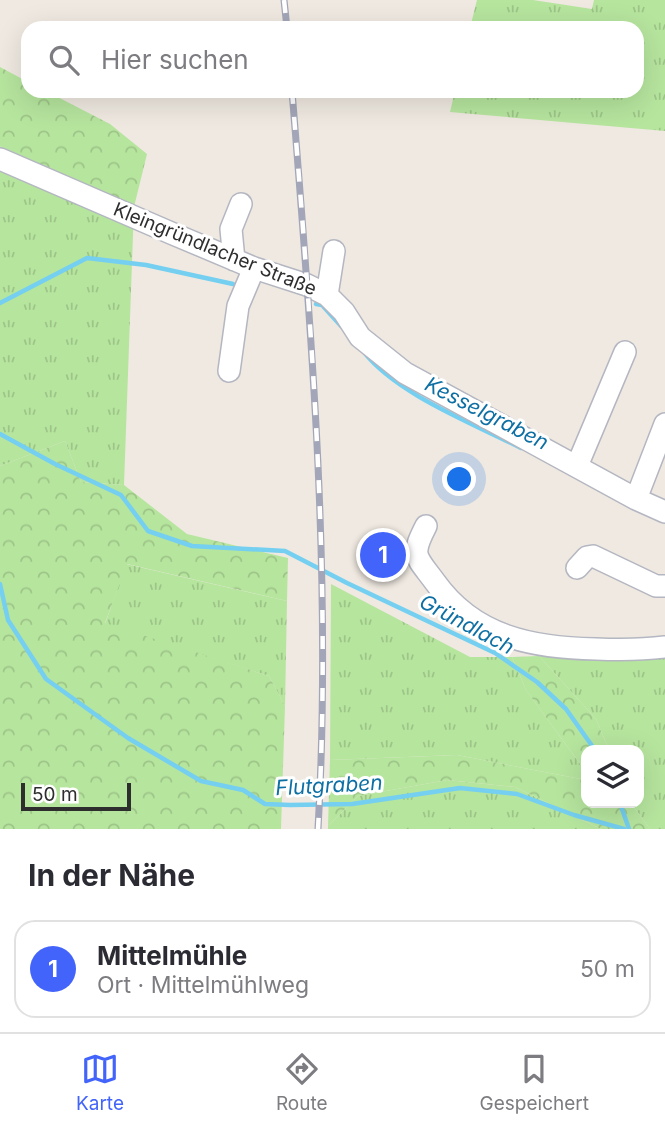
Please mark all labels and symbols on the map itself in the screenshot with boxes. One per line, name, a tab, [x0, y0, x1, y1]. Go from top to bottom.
street label: Kleingründlacher Straße	[110, 198, 320, 300]
water label: Kesselgraben	[421, 371, 553, 455]
your location	[442, 462, 476, 496]
pin: 1	[360, 529, 406, 581]
water label: Gründlach	[415, 589, 519, 659]
water label: Flutgraben	[275, 770, 383, 800]
scale bar	[21, 780, 131, 812]

